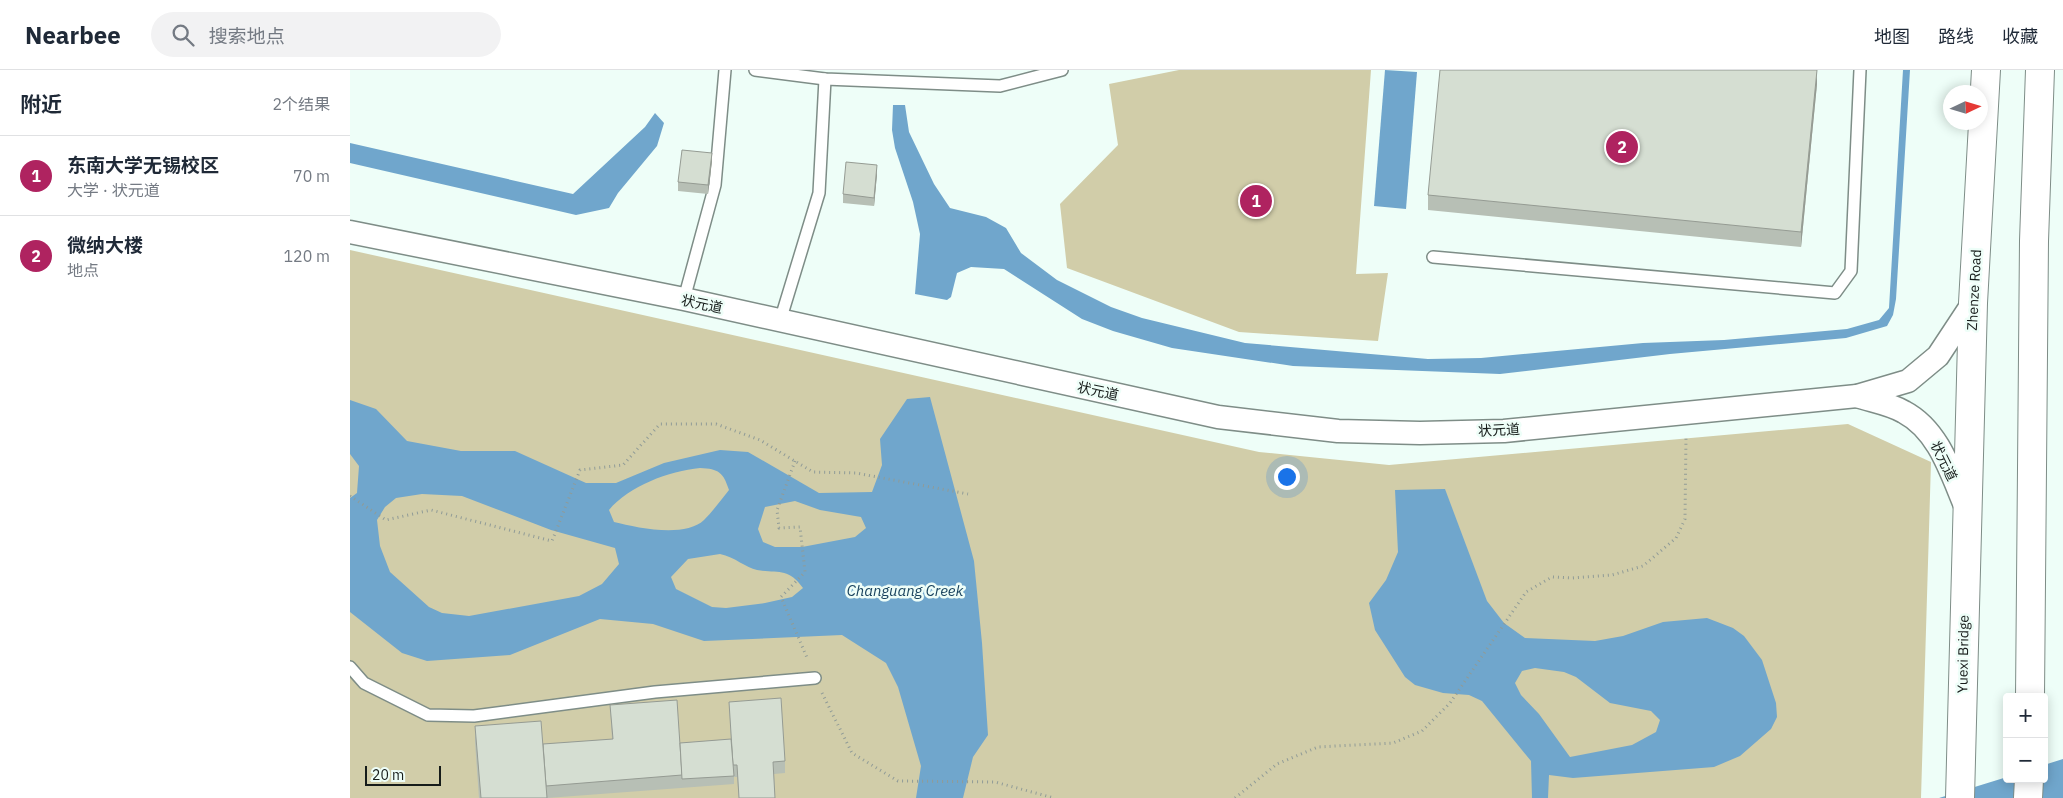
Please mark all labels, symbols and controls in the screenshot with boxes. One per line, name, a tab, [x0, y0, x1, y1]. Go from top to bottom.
search box	[151, 12, 501, 57]
text: Nearbee	[25, 19, 121, 51]
icon: search	[169, 21, 197, 49]
text: 搜索地点	[209, 24, 285, 48]
text: 地图	[1874, 25, 1910, 48]
text: 路线	[1938, 25, 1974, 48]
text: 收藏	[2002, 25, 2038, 48]
north arrow	[1943, 85, 1988, 130]
text: 附近	[20, 90, 62, 118]
text: 2个结果	[272, 94, 330, 114]
pin: 2	[1606, 128, 1638, 166]
text: 东南大学无锡校区	[67, 153, 219, 177]
text: 1	[31, 166, 41, 186]
text: 70 m	[293, 166, 330, 186]
text: 大学 · 状元道	[67, 180, 160, 200]
pin: 1	[1240, 182, 1272, 220]
text: 微纳大楼	[67, 233, 143, 257]
text: 2	[31, 246, 41, 266]
text: 120 m	[283, 246, 330, 266]
street label: Zhenze Road	[1963, 249, 1985, 331]
text: 地点	[67, 260, 99, 280]
street label: 状元道	[680, 291, 724, 317]
street label: 状元道	[1076, 378, 1120, 404]
street label: 状元道	[1478, 420, 1520, 440]
street label: 状元道	[1927, 438, 1961, 484]
your location	[1274, 464, 1300, 490]
water label: Changuang Creek	[847, 581, 964, 600]
street label: Yuexi Bridge	[1953, 614, 1973, 693]
map controls	[2003, 693, 2048, 783]
button: +	[2003, 693, 2048, 738]
button: −	[2003, 738, 2048, 783]
scale bar	[365, 763, 441, 786]
text: 20 m	[372, 766, 404, 784]

